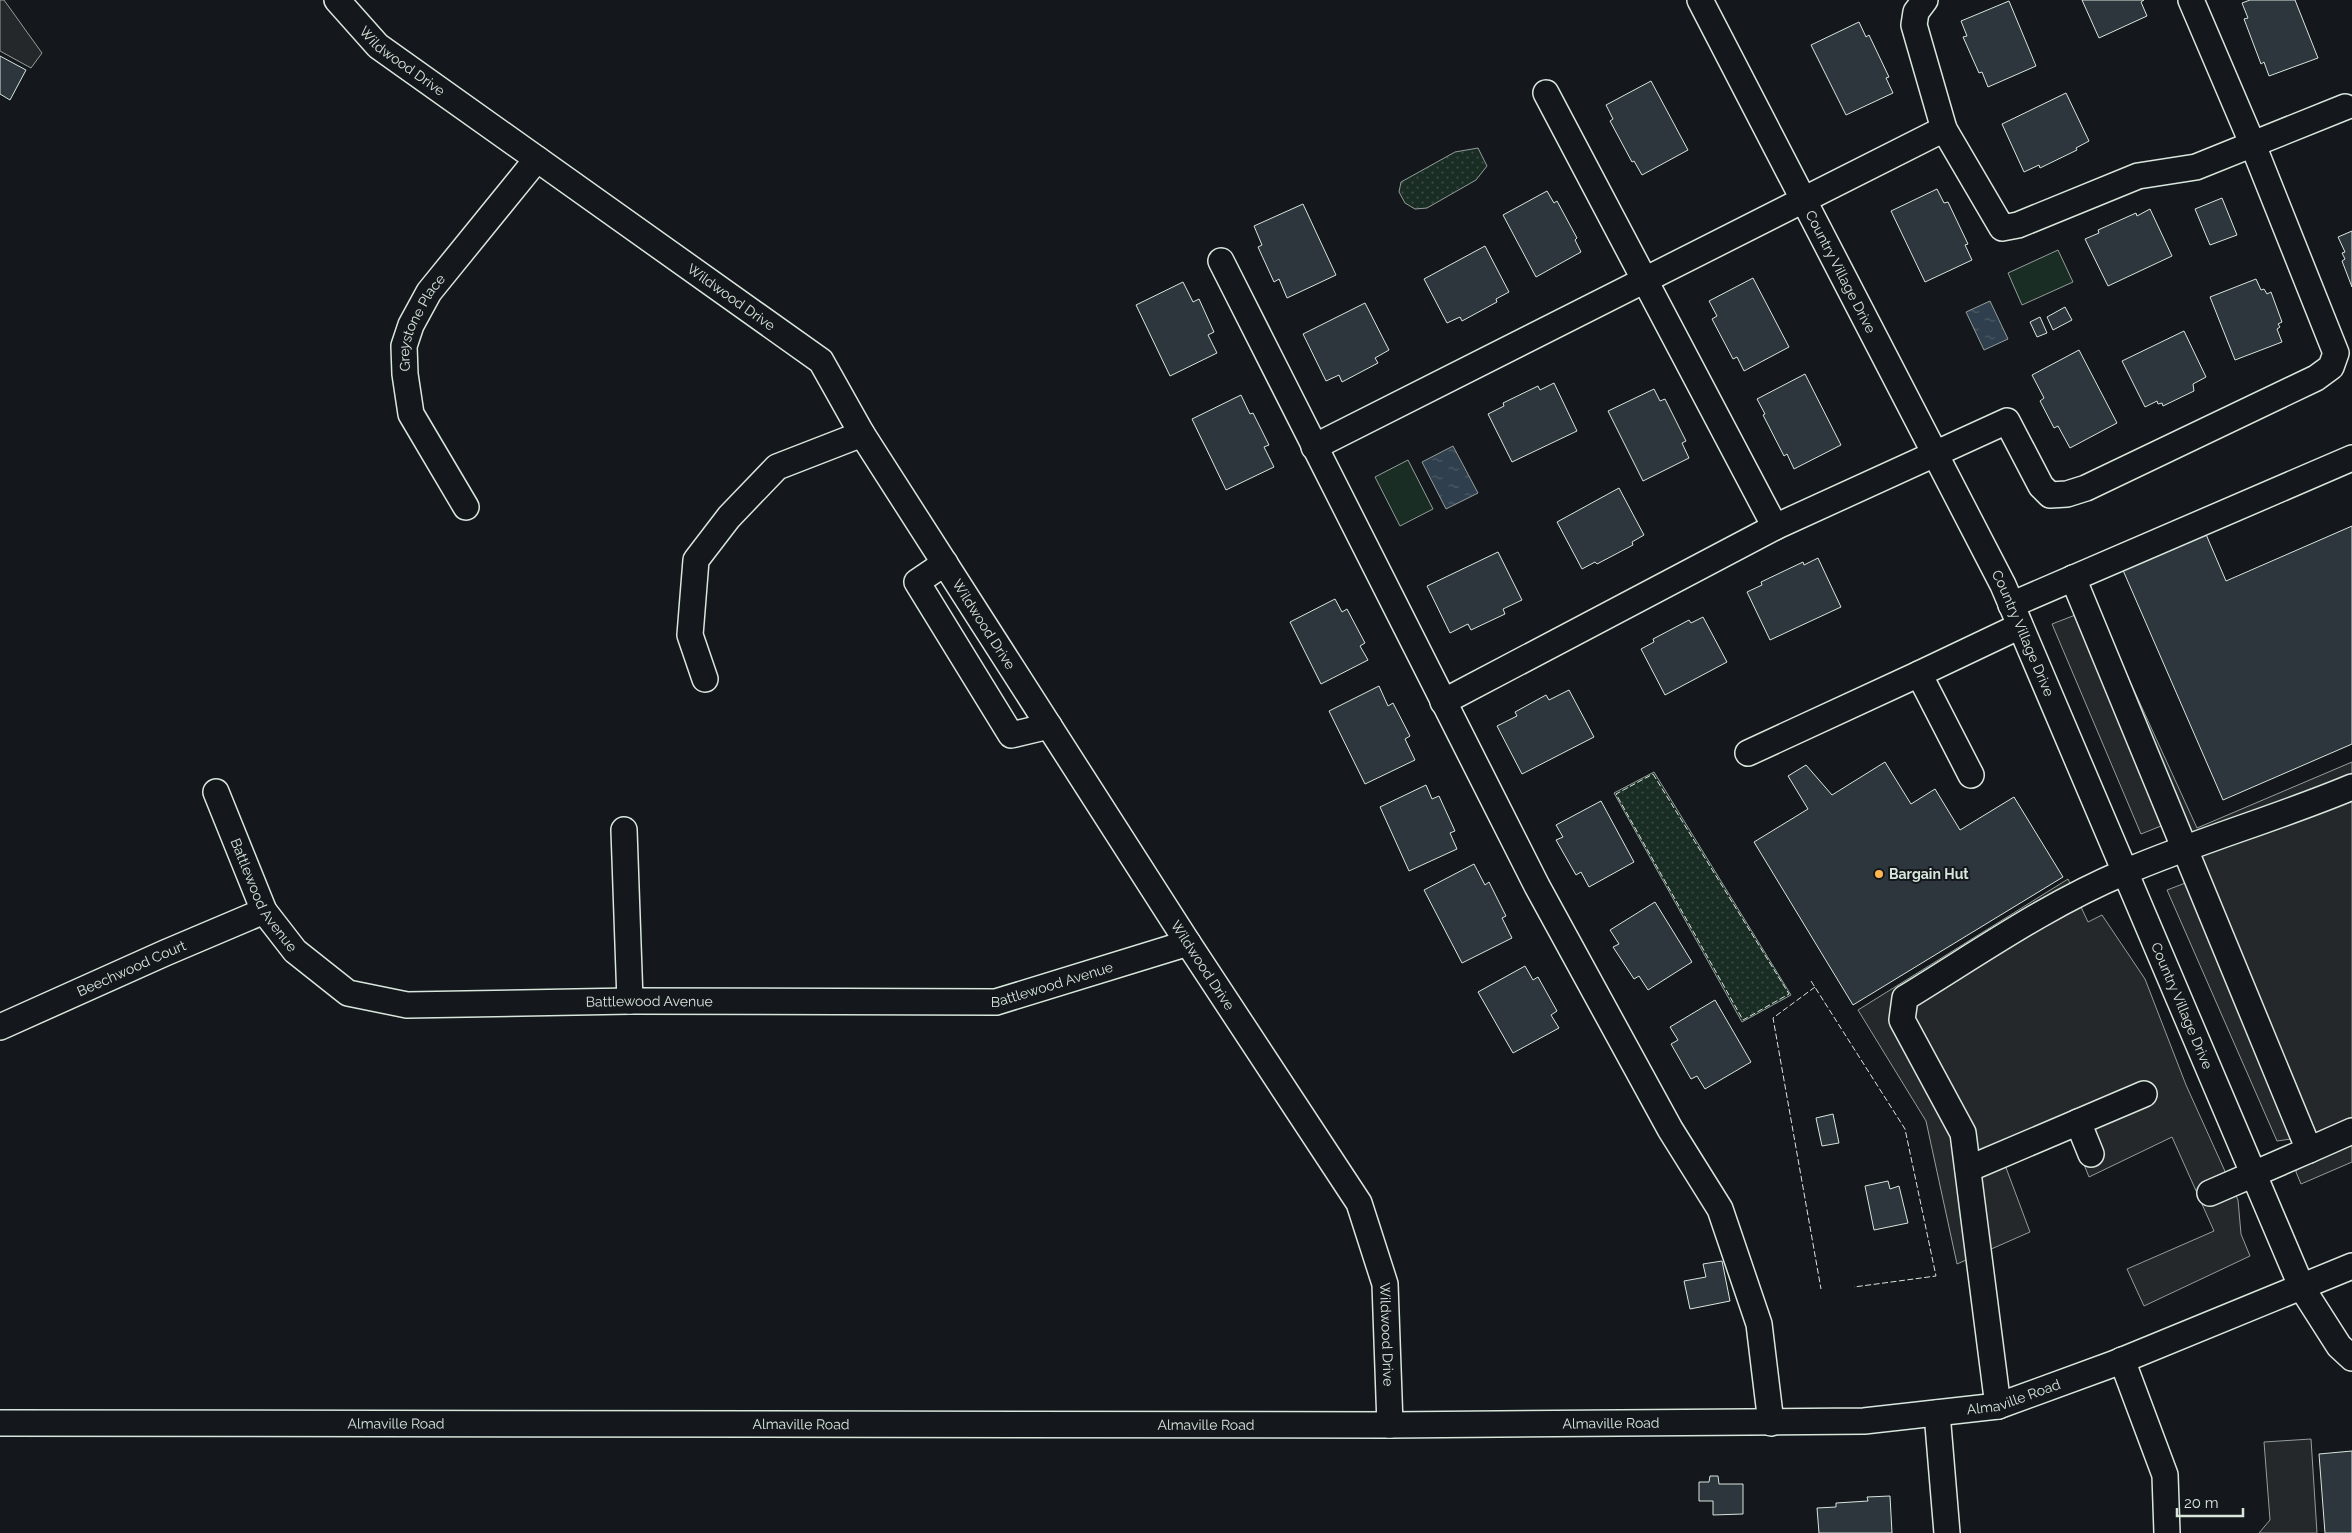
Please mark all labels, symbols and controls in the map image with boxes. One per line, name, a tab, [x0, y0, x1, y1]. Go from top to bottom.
street label: Wildwood Drive	[356, 23, 448, 99]
street label: Country Village Drive	[1802, 208, 1879, 336]
street label: Wildwood Drive	[684, 261, 778, 334]
street label: Greystone Place	[396, 271, 448, 372]
street label: Country Village Drive	[1989, 567, 2057, 699]
street label: Wildwood Drive	[949, 576, 1019, 672]
street label: Battlewood Avenue	[227, 836, 300, 955]
place label: Bargain Hut	[1889, 866, 1969, 882]
marker: Bargain Hut	[1873, 868, 1885, 880]
street label: Wildwood Drive	[1168, 917, 1238, 1013]
street label: Beechwood Court	[75, 937, 189, 999]
street label: Country Village Drive	[2148, 940, 2216, 1071]
street label: Battlewood Avenue	[991, 959, 1115, 1010]
street label: Battlewood Avenue	[586, 993, 713, 1010]
street label: Wildwood Drive	[1377, 1282, 1397, 1386]
street label: Almaville Road	[1966, 1376, 2062, 1417]
street label: Almaville Road	[347, 1415, 445, 1432]
street label: Almaville Road	[1562, 1415, 1660, 1432]
street label: Almaville Road	[752, 1416, 850, 1432]
street label: Almaville Road	[1157, 1417, 1255, 1433]
scale bar	[2177, 1486, 2243, 1518]
text: 20 m	[2184, 1494, 2219, 1512]

